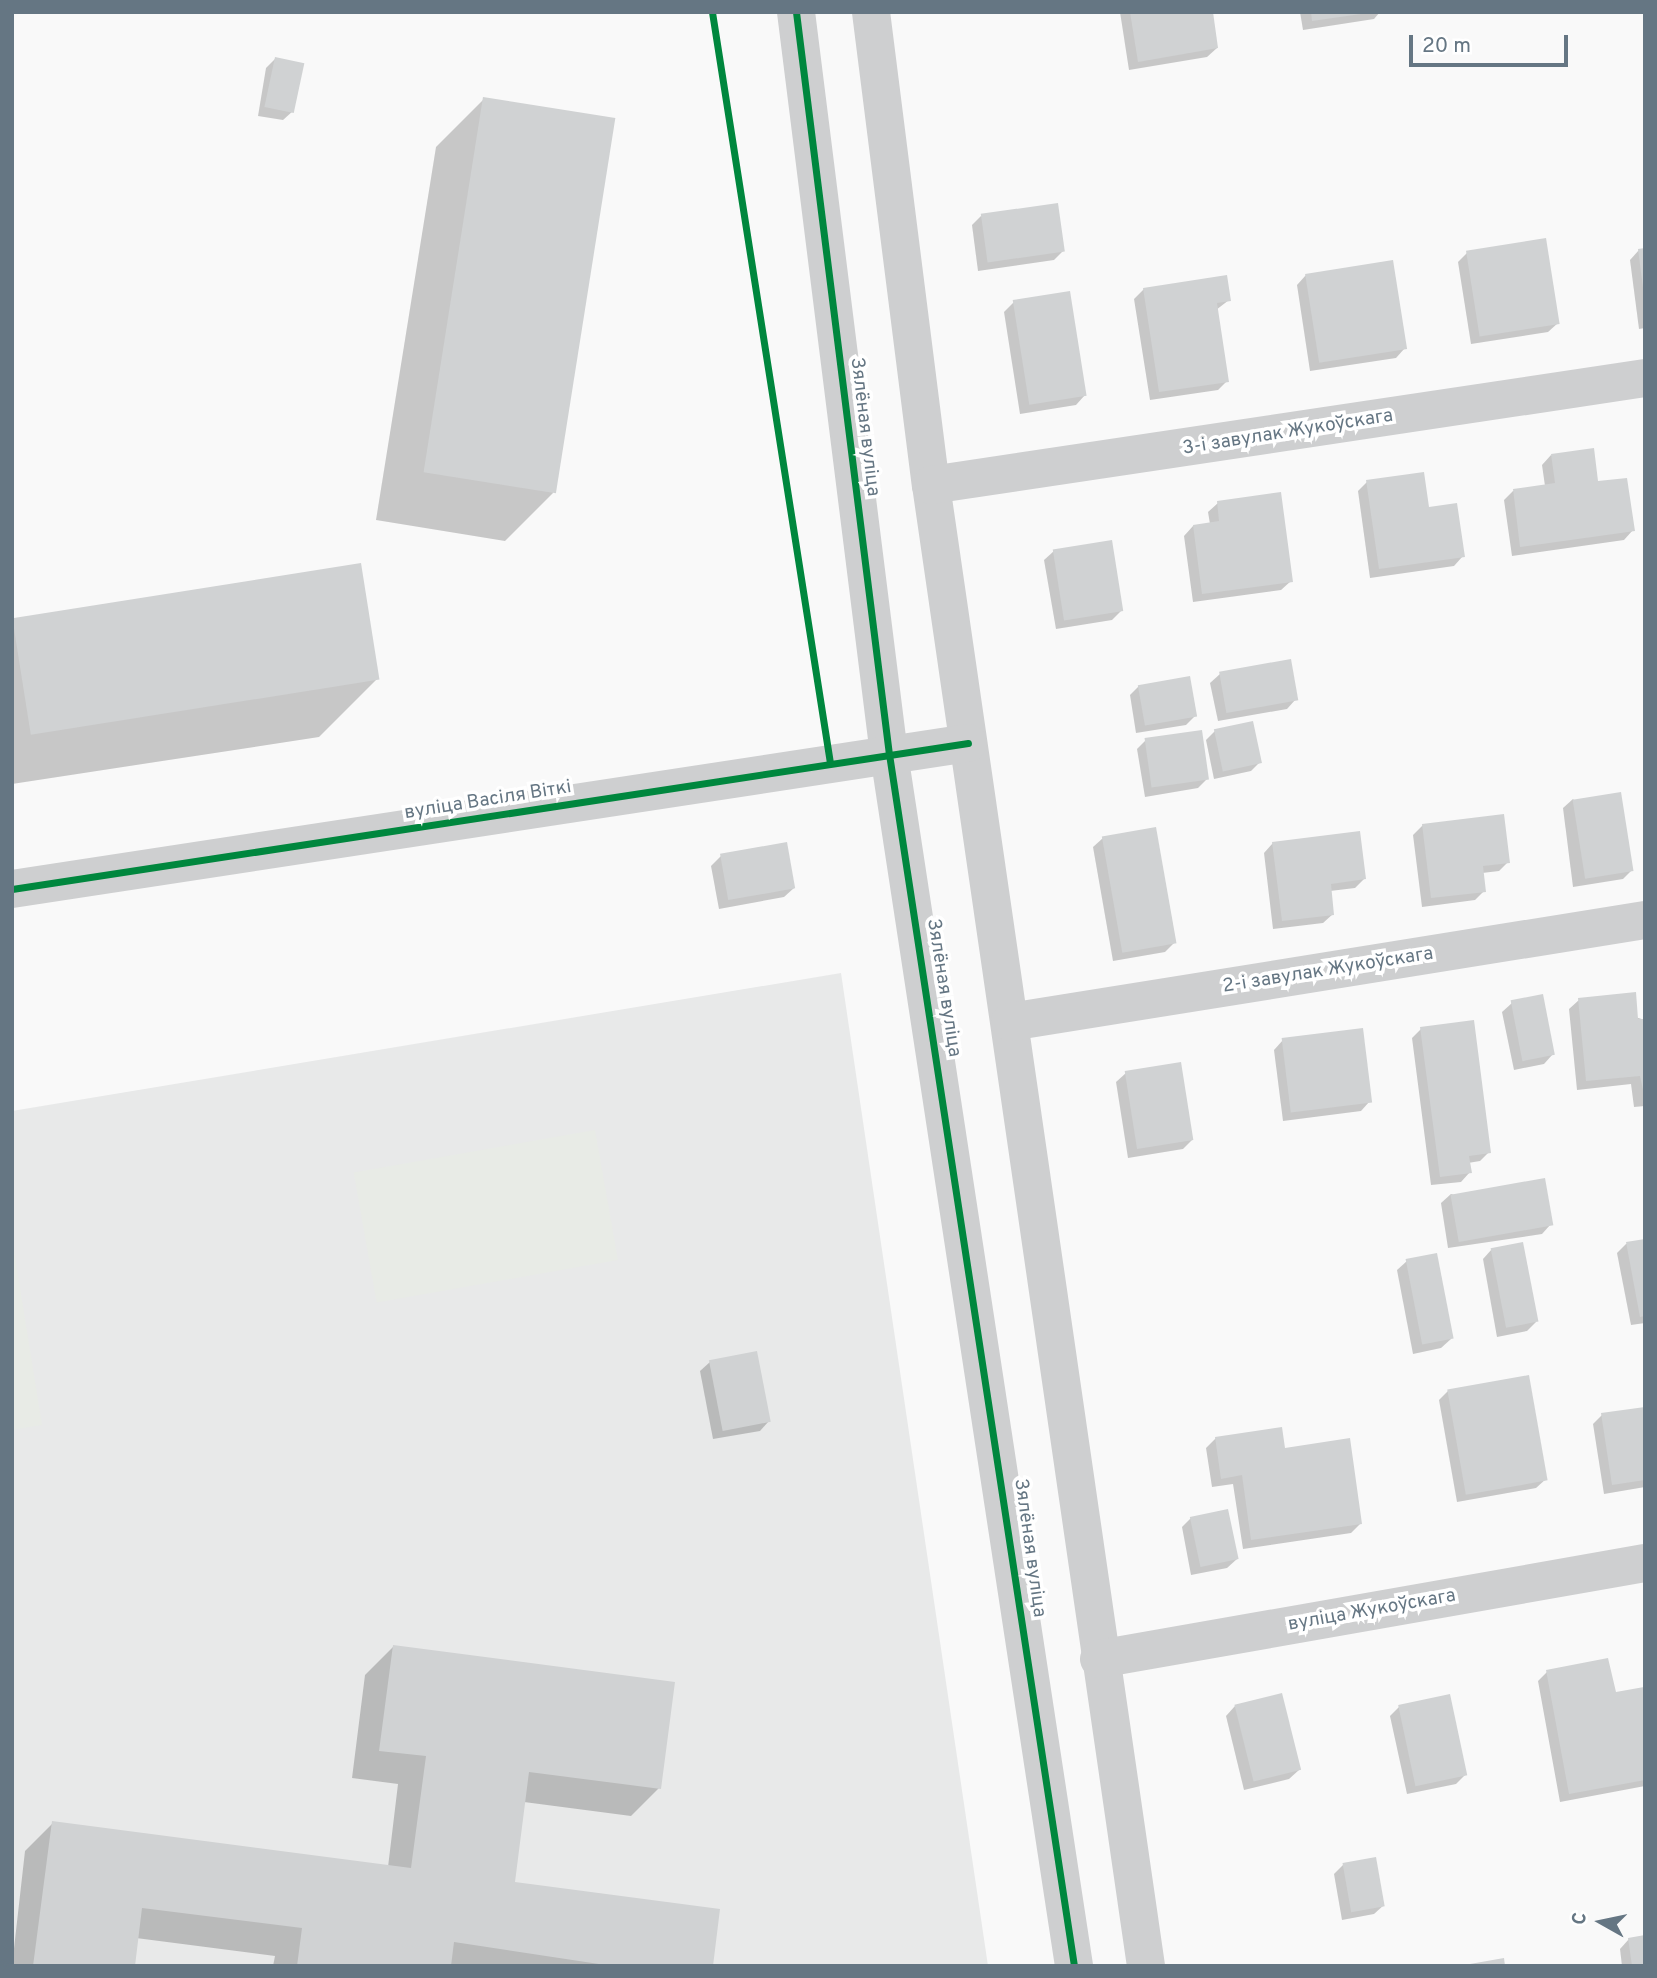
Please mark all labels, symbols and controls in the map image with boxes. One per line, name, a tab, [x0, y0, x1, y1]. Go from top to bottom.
scale bar	[1412, 21, 1571, 65]
text: 20 m	[1422, 33, 1471, 60]
street label: Зялёная вуліца	[844, 356, 884, 498]
street label: 3-і завулак Жукоўскага	[1181, 405, 1395, 461]
street label: вуліца Васіля Віткі	[403, 777, 573, 825]
street label: Зялёная вуліца	[921, 917, 965, 1059]
street label: 2-і завулак Жукоўскага	[1221, 943, 1435, 999]
street label: Зялёная вуліца	[1008, 1477, 1050, 1619]
street label: вуліца Жукоўскага	[1286, 1585, 1458, 1637]
north arrow	[1566, 1887, 1636, 1957]
text: С	[1567, 1911, 1593, 1927]

